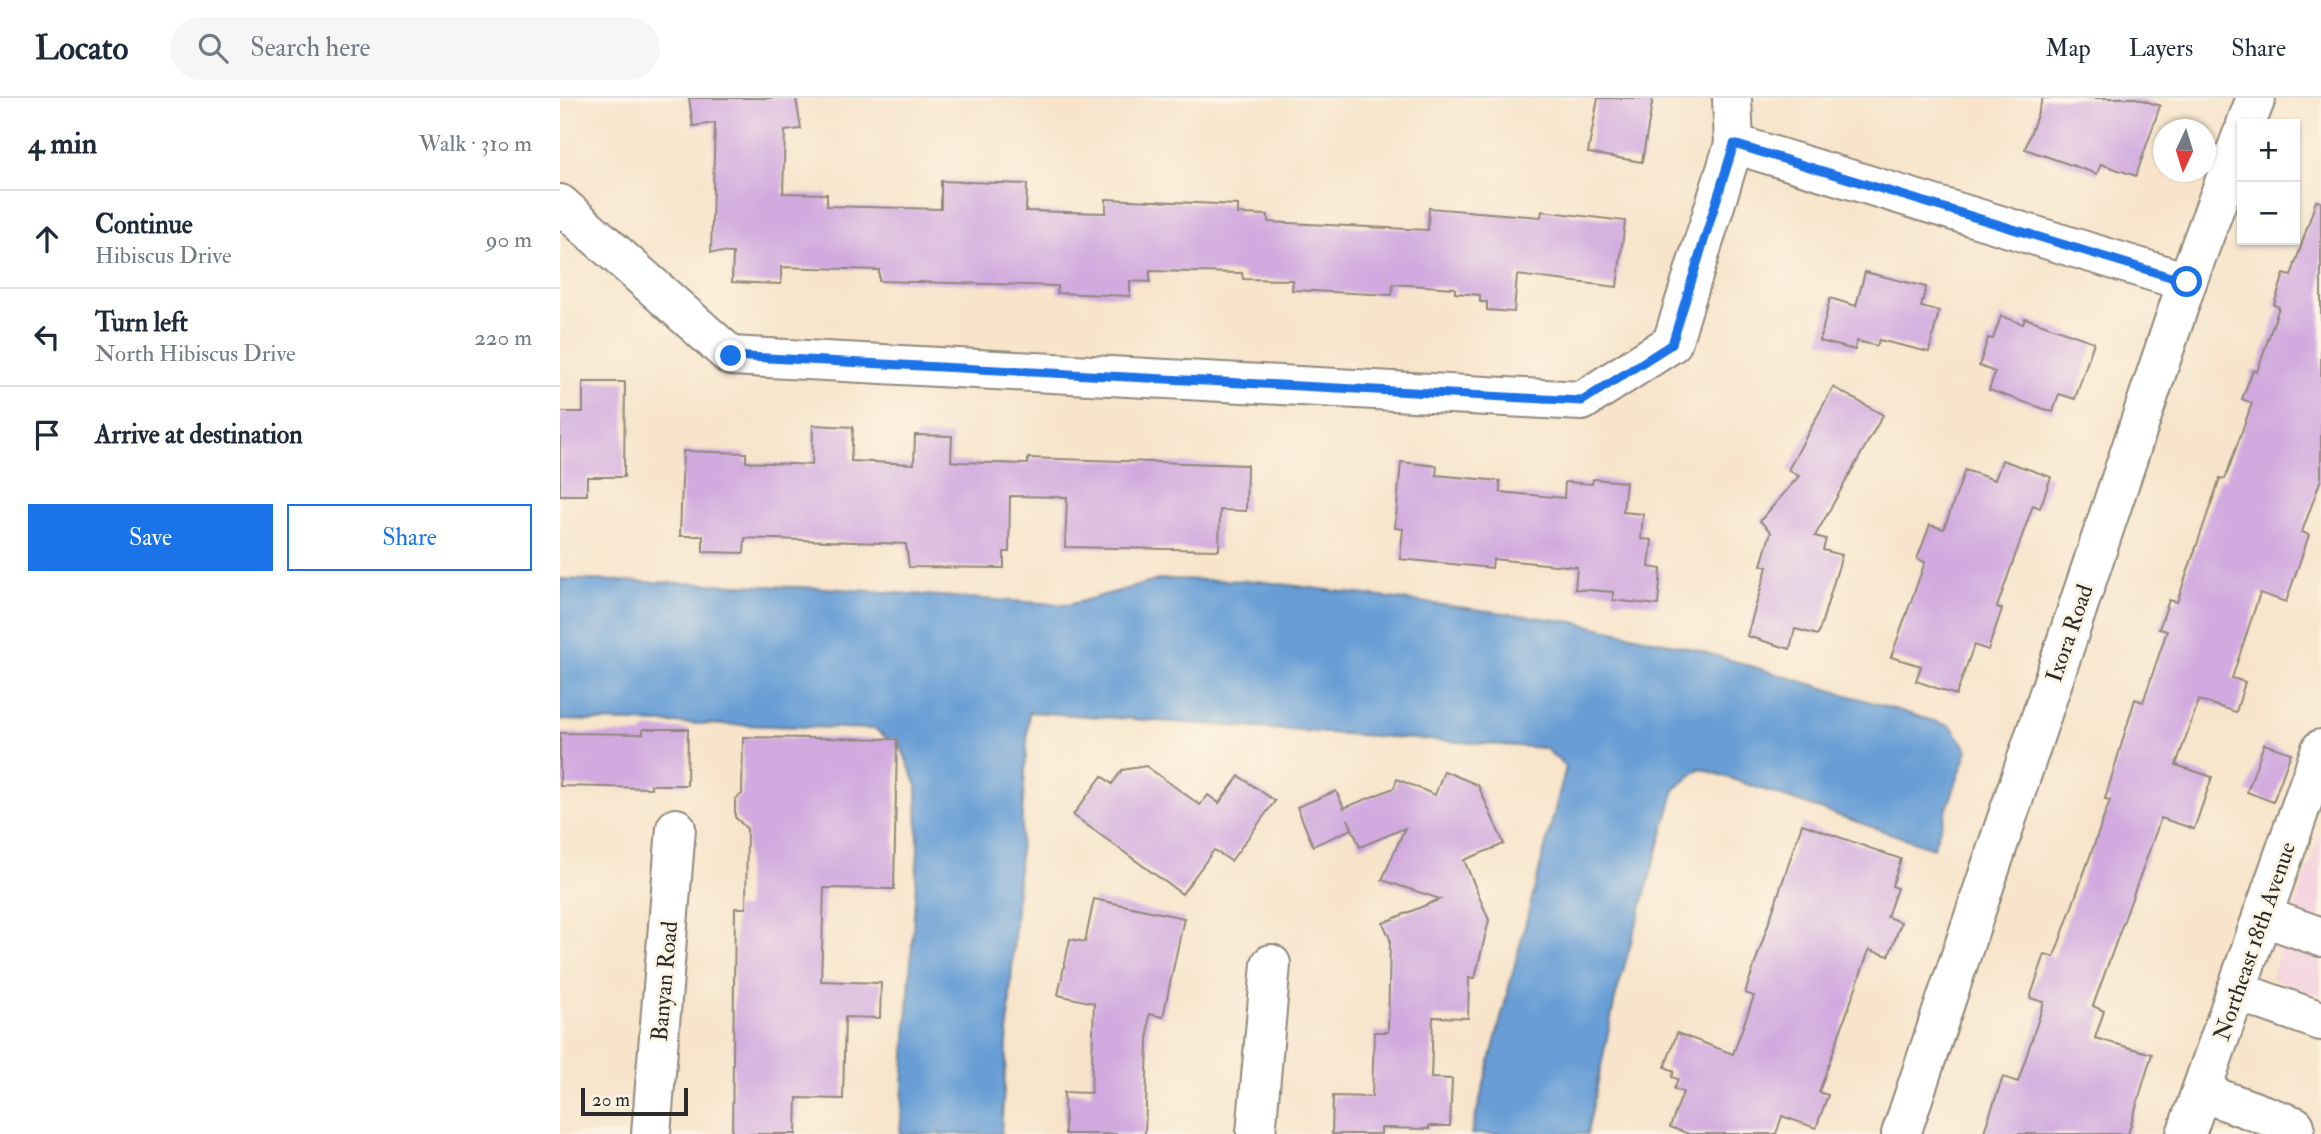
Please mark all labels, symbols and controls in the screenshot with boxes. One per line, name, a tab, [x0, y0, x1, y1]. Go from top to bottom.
search box	[170, 17, 660, 80]
text: Locato	[35, 28, 128, 69]
icon: search	[194, 29, 232, 67]
text: Search here	[250, 32, 370, 64]
text: Map	[2046, 33, 2091, 64]
text: Layers	[2129, 33, 2193, 64]
text: Share	[2231, 33, 2286, 64]
north arrow	[2153, 119, 2216, 182]
map controls	[2237, 119, 2300, 245]
button: +	[2237, 119, 2300, 182]
text: 4 min	[28, 125, 97, 162]
text: Walk · 310 m	[419, 129, 532, 158]
button: −	[2237, 182, 2300, 245]
text: Continue	[95, 209, 193, 241]
icon: ahead	[28, 220, 66, 258]
text: 90 m	[486, 225, 532, 254]
text: Hibiscus Drive	[95, 241, 232, 270]
route start	[2171, 266, 2202, 297]
text: Turn left	[95, 307, 188, 339]
icon: left	[28, 318, 66, 356]
text: 220 m	[474, 323, 532, 352]
text: North Hibiscus Drive	[95, 339, 296, 368]
route end	[715, 340, 746, 371]
icon: arrive	[28, 416, 66, 454]
text: Arrive at destination	[95, 419, 303, 451]
button: Save	[28, 504, 273, 571]
button: Share	[287, 504, 532, 571]
street label: Ixora Road	[2039, 581, 2100, 686]
street label: Northeast 18th Avenue	[2207, 838, 2302, 1044]
street label: Banyan Road	[645, 920, 684, 1042]
scale bar	[581, 1085, 688, 1117]
text: 20 m	[592, 1088, 630, 1112]

